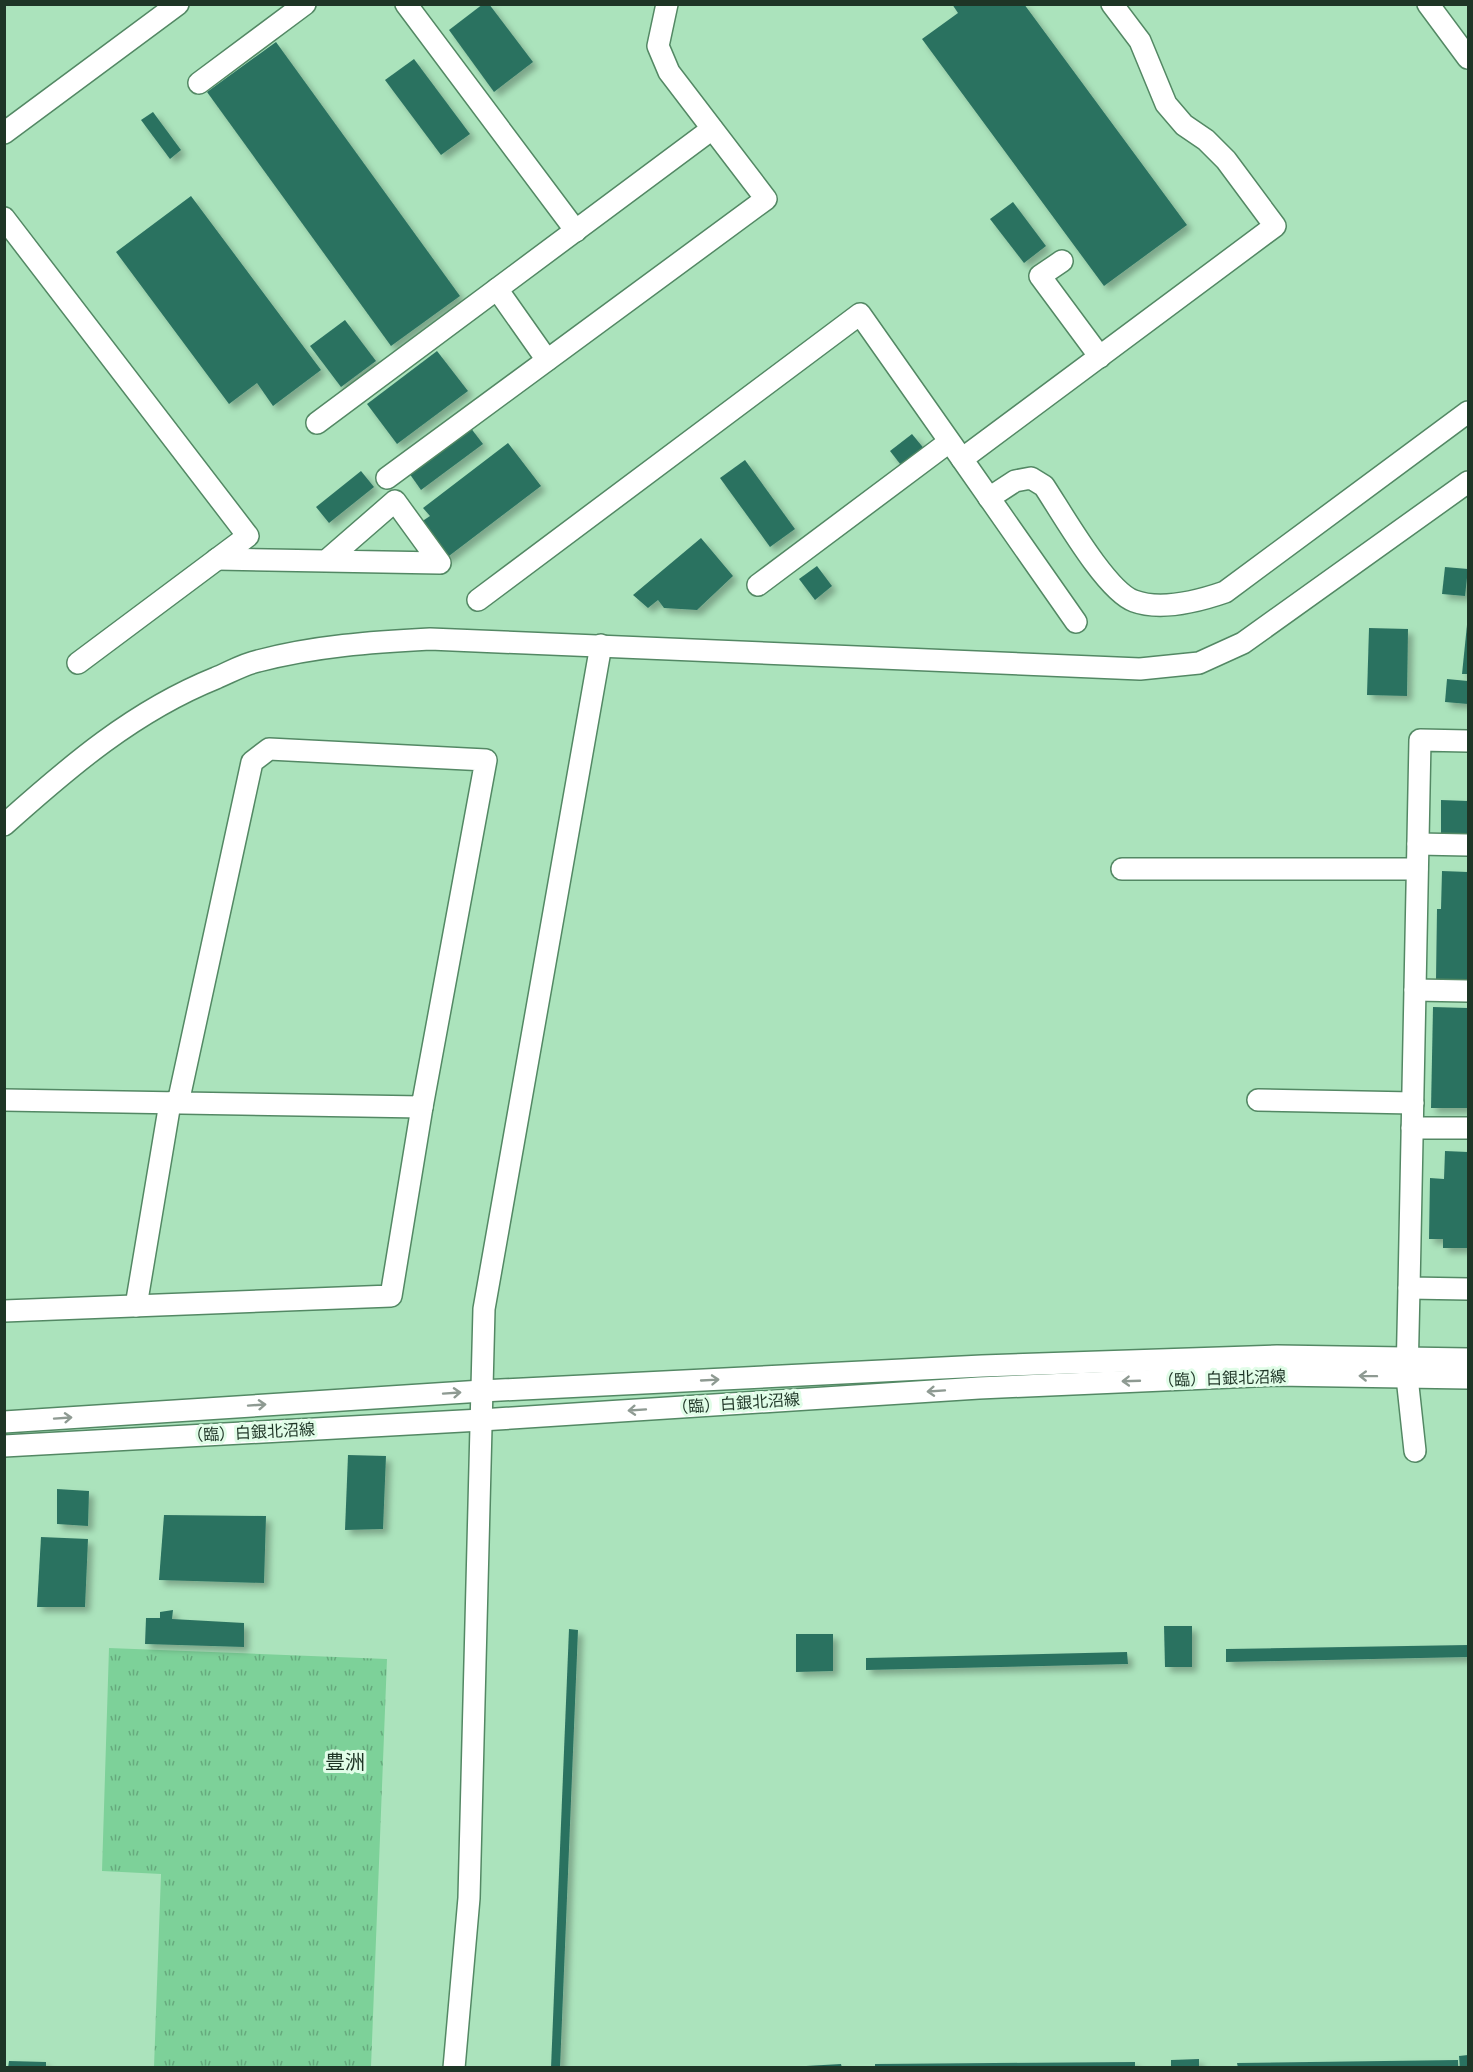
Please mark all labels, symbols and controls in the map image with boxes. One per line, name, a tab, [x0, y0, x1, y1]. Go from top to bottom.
street label: （臨）白銀北沼線	[1158, 1368, 1286, 1392]
one-way arrow	[1359, 1371, 1379, 1382]
one-way arrow	[699, 1374, 719, 1385]
one-way arrow	[1122, 1376, 1142, 1387]
one-way arrow	[927, 1385, 947, 1396]
one-way arrow	[442, 1387, 462, 1398]
street label: （臨）白銀北沼線	[672, 1391, 801, 1419]
one-way arrow	[247, 1400, 267, 1411]
one-way arrow	[627, 1404, 647, 1415]
one-way arrow	[52, 1412, 72, 1423]
street label: （臨）白銀北沼線	[187, 1421, 316, 1447]
district label: 豊洲	[325, 1751, 365, 1777]

